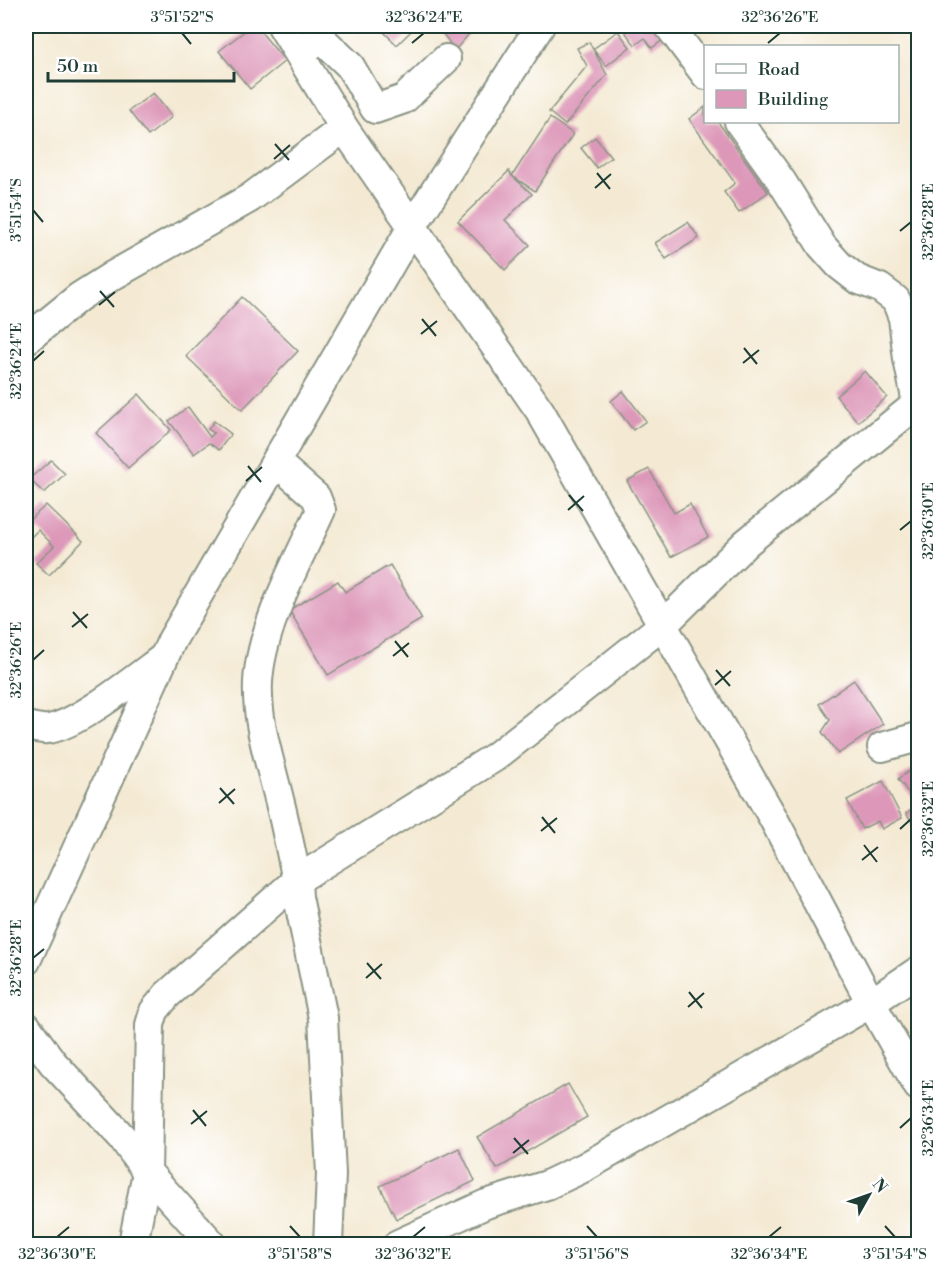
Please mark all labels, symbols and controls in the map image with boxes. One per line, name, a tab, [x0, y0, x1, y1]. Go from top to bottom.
text: 3°51'52"S	[150, 8, 214, 27]
text: 32°36'24"E	[386, 8, 462, 27]
text: 32°36'26"E	[742, 8, 818, 27]
scale bar	[48, 45, 234, 83]
legend	[704, 45, 899, 123]
text: 50 m	[57, 55, 99, 78]
text: Road	[758, 58, 801, 81]
text: Building	[757, 88, 829, 111]
text: 3°51'54"S	[7, 178, 26, 242]
text: 32°36'28"E	[919, 183, 938, 261]
text: 32°36'24"E	[7, 323, 26, 399]
text: 32°36'30"E	[919, 482, 938, 560]
text: 32°36'26"E	[7, 622, 26, 698]
text: 32°36'32"E	[919, 781, 938, 857]
text: 32°36'28"E	[7, 919, 26, 997]
text: 32°36'34"E	[919, 1080, 938, 1156]
north arrow	[839, 1165, 899, 1225]
text: N	[868, 1175, 892, 1198]
text: 32°36'30"E	[18, 1245, 96, 1264]
text: 3°51'58"S	[268, 1245, 332, 1264]
text: 32°36'32"E	[375, 1245, 451, 1264]
text: 3°51'56"S	[565, 1245, 629, 1264]
text: 32°36'34"E	[731, 1245, 807, 1264]
text: 3°51'54"S	[863, 1245, 927, 1264]

